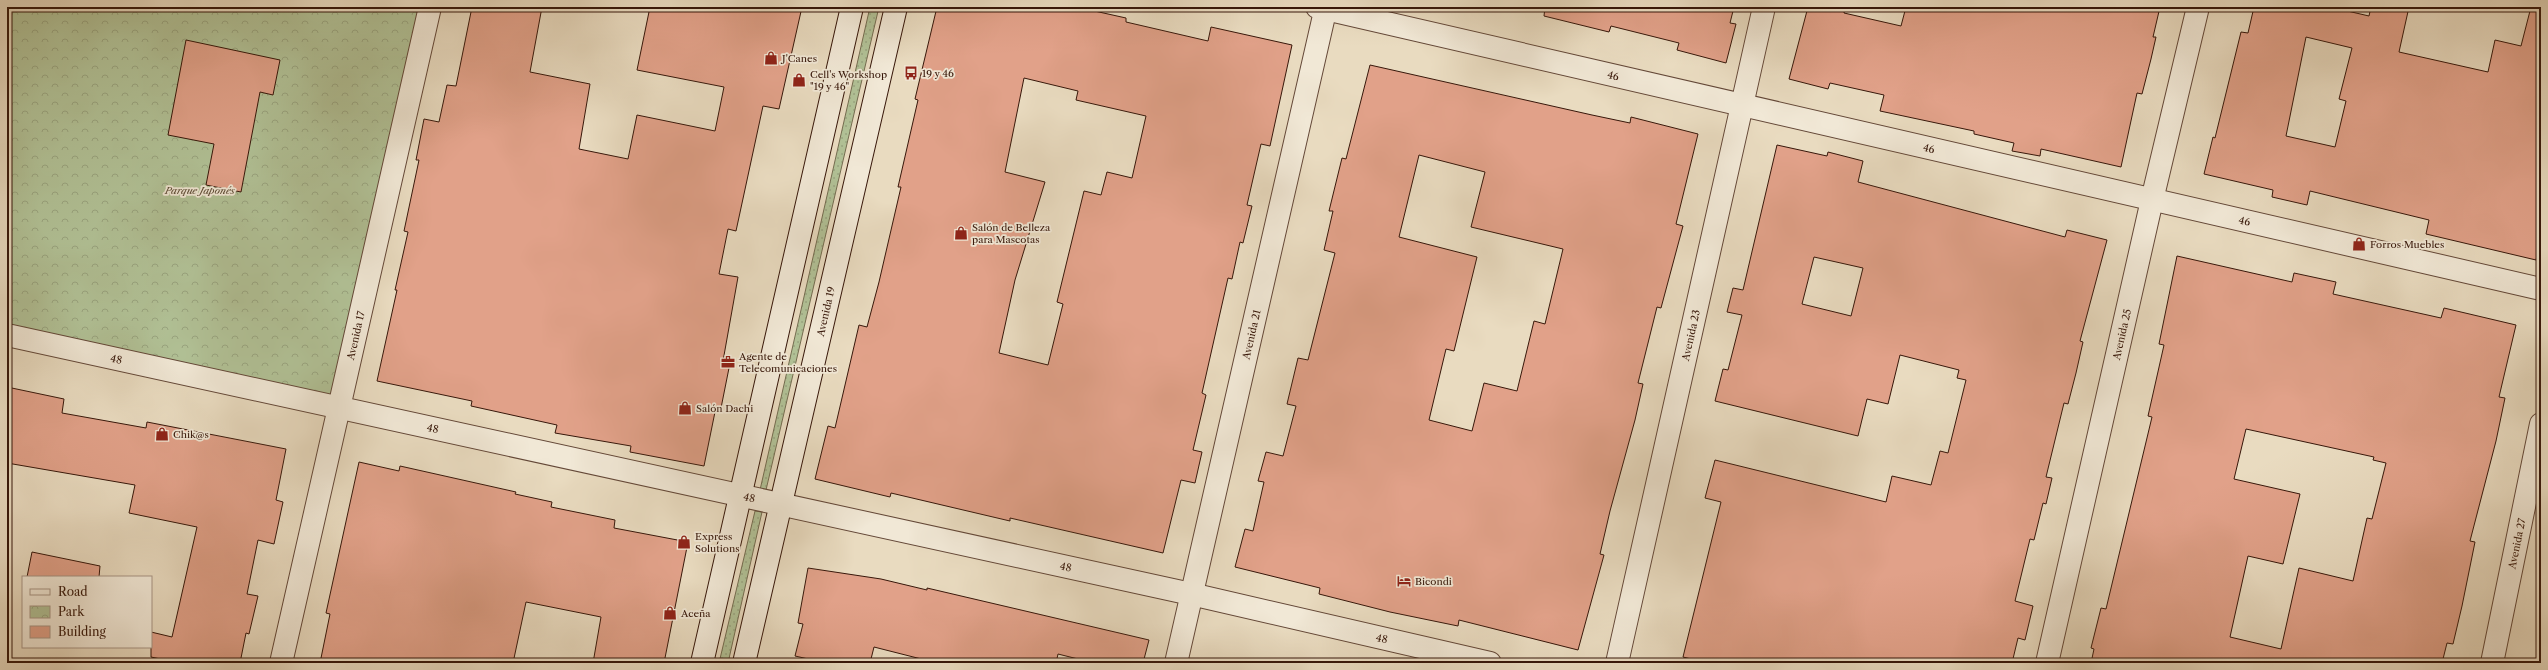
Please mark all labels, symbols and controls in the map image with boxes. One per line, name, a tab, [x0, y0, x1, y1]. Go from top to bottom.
shop icon: J'Canes	[763, 50, 779, 66]
place label: J'Canes	[780, 52, 817, 65]
bus stop icon: 19 y 46	[903, 65, 919, 81]
place label: 19 y 46	[922, 67, 954, 80]
place label: Cell's Workshop "19 y 46"	[810, 68, 887, 93]
street label: 46	[1606, 68, 1621, 83]
shop icon: Cell's Workshop "19 y 46"	[791, 72, 807, 88]
street label: 46	[1922, 140, 1936, 156]
park label: Parque Japonés	[164, 184, 235, 197]
street label: 46	[2238, 213, 2252, 228]
place label: Salón de Belleza para Mascotas	[972, 221, 1051, 246]
shop icon: Salón de Belleza para Mascotas	[953, 225, 969, 241]
shop icon: Forros Muebles	[2351, 236, 2367, 252]
place label: Forros Muebles	[2370, 238, 2444, 251]
street label: Avenida 19	[813, 285, 838, 339]
street label: Avenida 21	[1239, 308, 1263, 362]
street label: Avenida 23	[1678, 308, 1703, 363]
street label: Avenida 25	[2109, 308, 2134, 362]
street label: Avenida 17	[343, 309, 367, 362]
place label: Agente de Telecomunicaciones	[738, 350, 837, 375]
street label: 48	[109, 351, 124, 367]
office icon: Agente de Telecomunicaciones	[720, 354, 736, 370]
shop icon: Salón Dachi	[677, 400, 693, 416]
place label: Salón Dachi	[696, 402, 753, 415]
street label: 48	[426, 421, 440, 436]
shop icon: Chik@s	[154, 426, 170, 442]
place label: Chik@s	[173, 428, 209, 441]
street label: 48	[742, 490, 757, 505]
street label: Avenida 27	[2505, 517, 2528, 571]
place label: Express Solutions	[695, 530, 740, 555]
shop icon: Express Solutions	[676, 534, 692, 550]
street label: 48	[1059, 559, 1073, 574]
hotel icon: Bicondi	[1396, 573, 1412, 589]
place label: Bicondi	[1415, 575, 1452, 588]
legend	[22, 576, 152, 648]
text: Road	[58, 584, 88, 599]
text: Park	[58, 604, 85, 619]
shop icon: Aceña	[662, 605, 678, 621]
place label: Aceña	[680, 607, 711, 620]
text: Building	[58, 624, 106, 639]
street label: 48	[1375, 630, 1389, 646]

